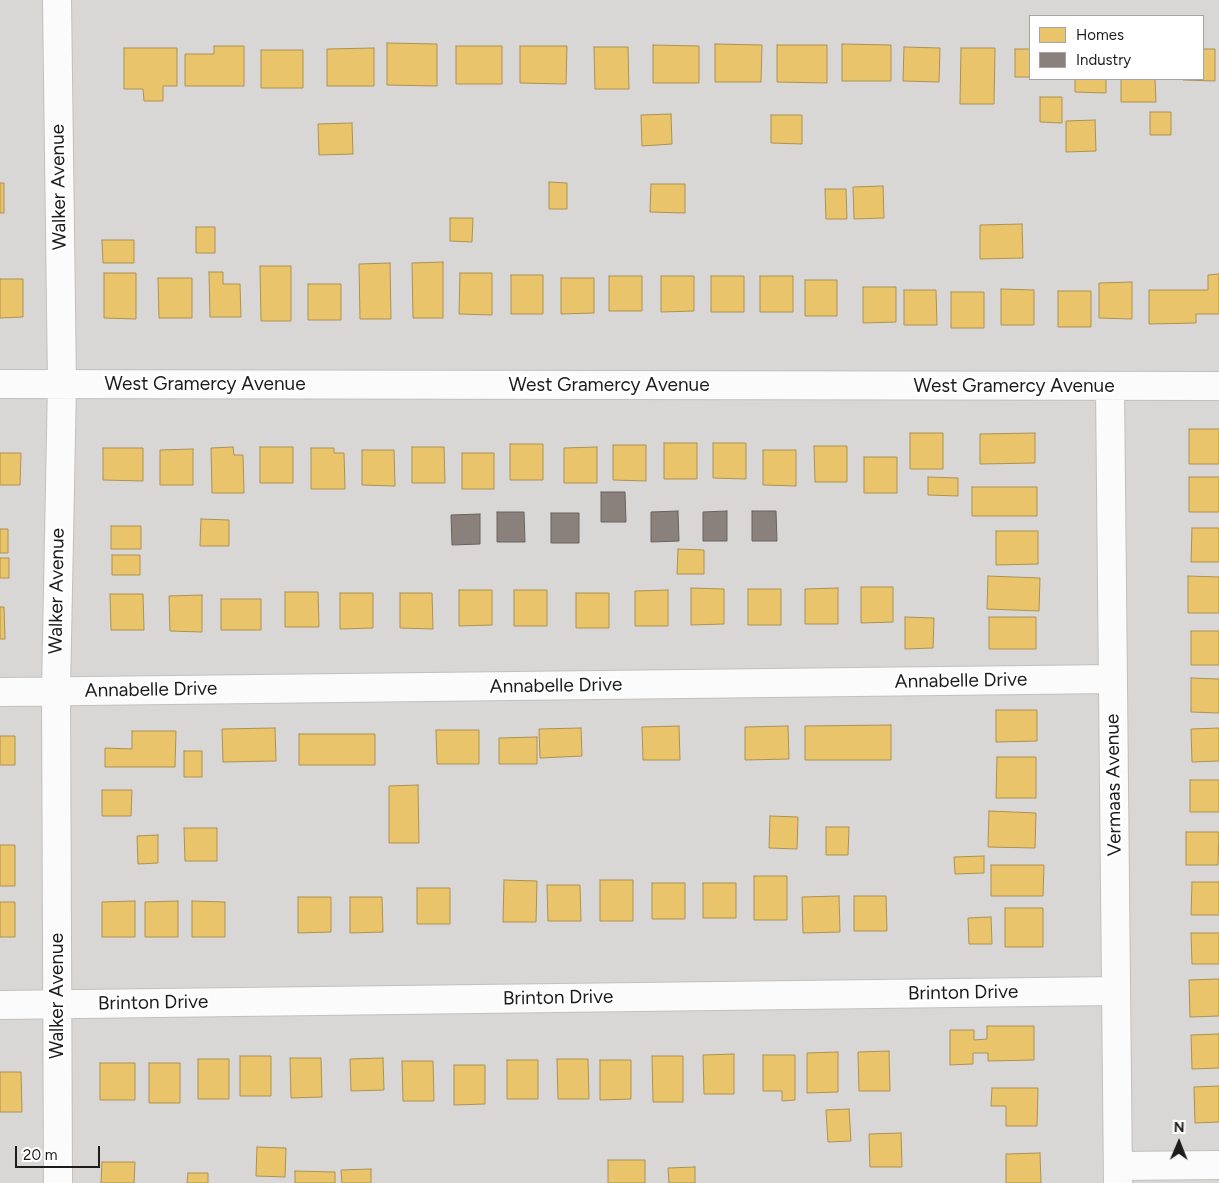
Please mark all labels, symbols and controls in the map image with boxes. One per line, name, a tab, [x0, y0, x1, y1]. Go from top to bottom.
legend	[1029, 15, 1204, 80]
text: Homes	[1076, 26, 1124, 44]
text: Industry	[1076, 51, 1131, 69]
street label: Walker Avenue	[47, 124, 71, 250]
street label: West Gramercy Avenue	[104, 373, 306, 395]
street label: West Gramercy Avenue	[508, 374, 710, 396]
street label: West Gramercy Avenue	[913, 375, 1115, 397]
street label: Walker Avenue	[45, 528, 69, 654]
street label: Annabelle Drive	[894, 668, 1028, 694]
street label: Annabelle Drive	[489, 673, 623, 699]
street label: Annabelle Drive	[84, 677, 218, 703]
street label: Vermaas Avenue	[1101, 714, 1127, 856]
street label: Walker Avenue	[46, 933, 68, 1059]
street label: Brinton Drive	[908, 981, 1018, 1005]
street label: Brinton Drive	[503, 986, 613, 1010]
street label: Brinton Drive	[98, 991, 208, 1015]
north arrow	[1154, 1118, 1204, 1168]
text: N	[1174, 1119, 1185, 1136]
scale bar	[18, 1136, 102, 1168]
text: 20 m	[23, 1146, 57, 1164]

